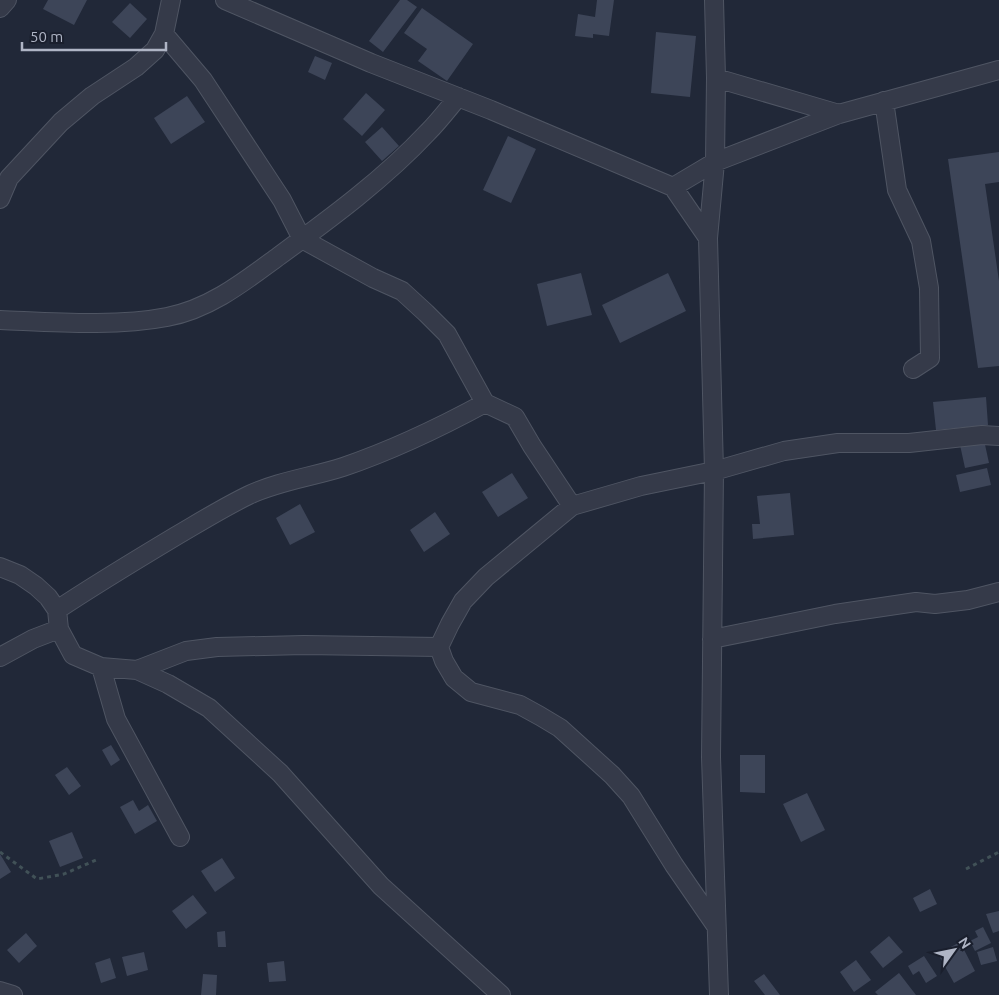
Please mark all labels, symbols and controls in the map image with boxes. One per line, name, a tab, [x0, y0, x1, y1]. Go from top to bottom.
scale bar	[22, 20, 166, 52]
text: 50 m	[30, 28, 63, 45]
north arrow	[929, 925, 979, 975]
text: N	[955, 934, 974, 952]

